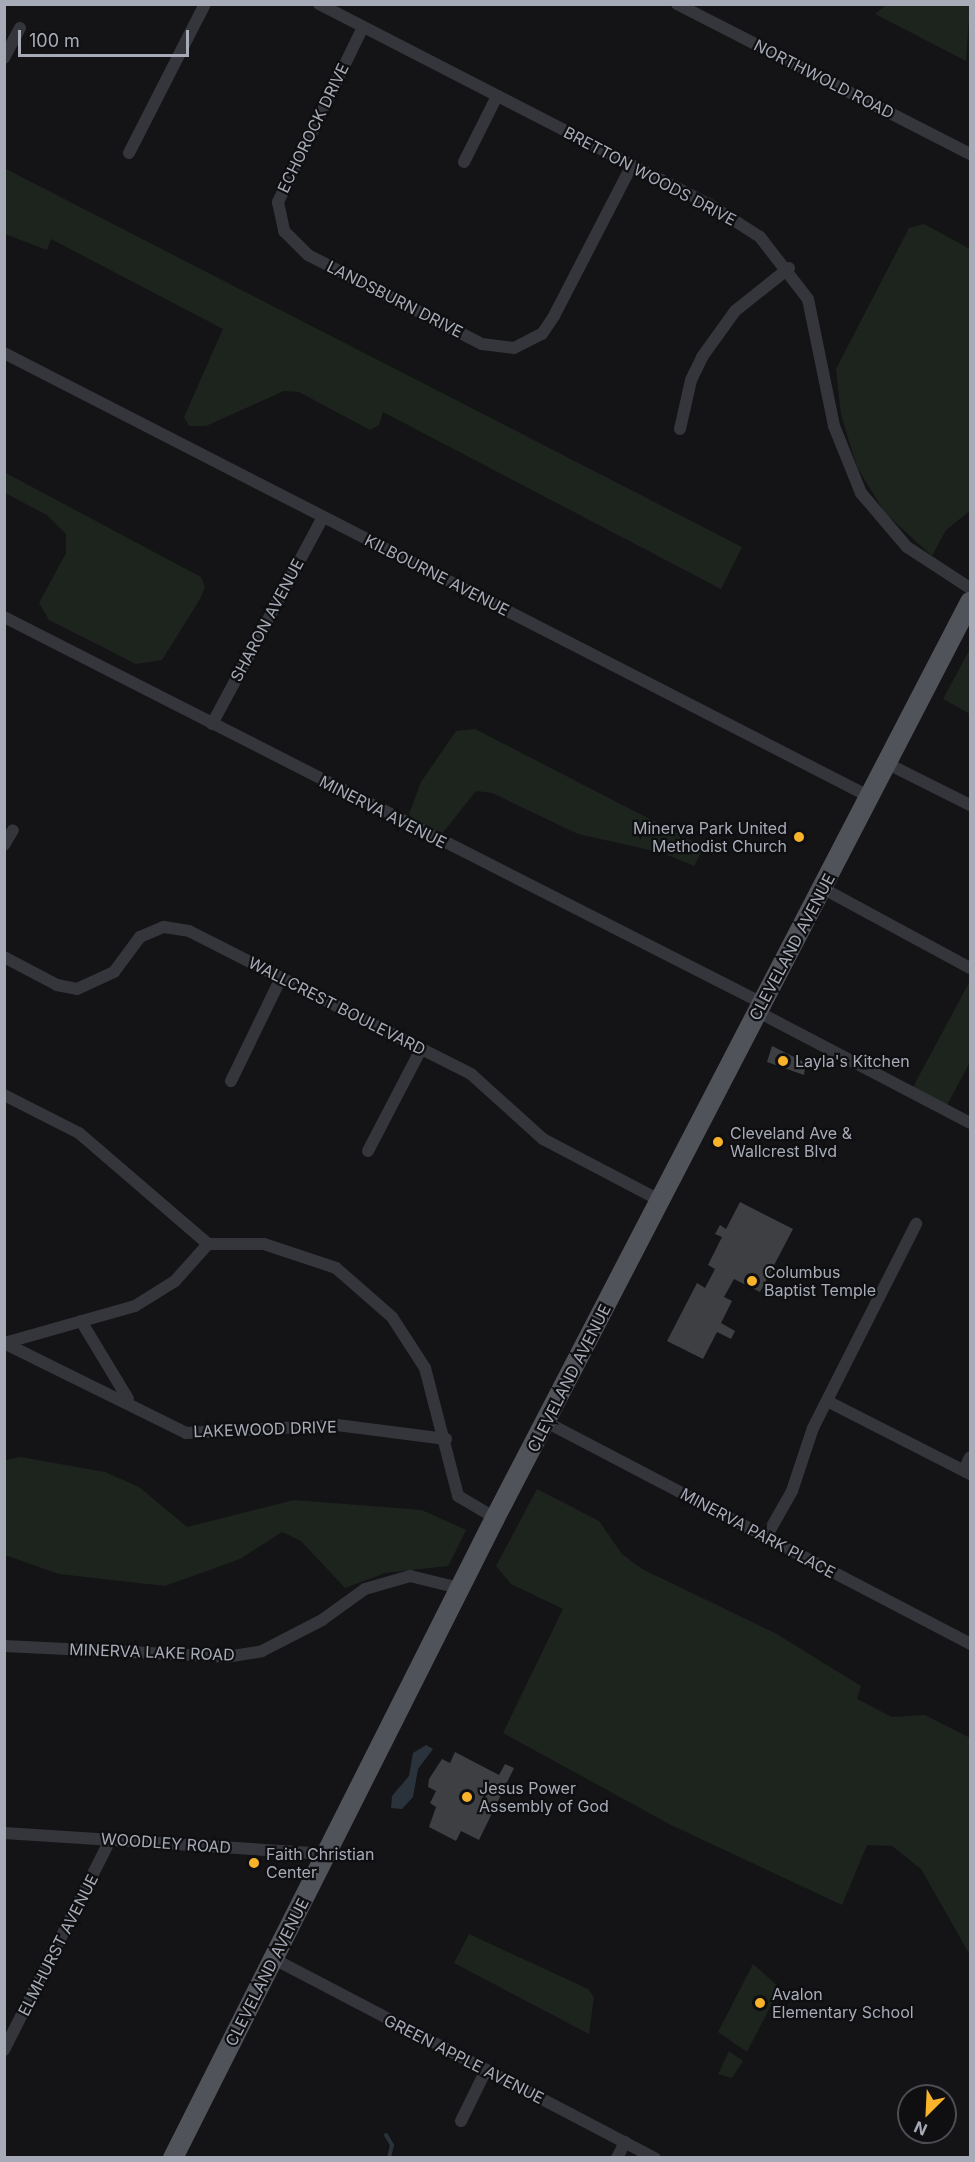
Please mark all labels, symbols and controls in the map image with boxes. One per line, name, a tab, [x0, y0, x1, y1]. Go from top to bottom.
scale bar	[21, 18, 192, 56]
text: 100 m	[29, 30, 80, 51]
street label: NORTHWOLD ROAD	[751, 35, 897, 123]
street label: ECHOROCK DRIVE	[273, 60, 353, 196]
street label: BRETTON WOODS DRIVE	[560, 122, 740, 230]
street label: LANDSBURN DRIVE	[324, 256, 466, 342]
street label: KILBOURNE AVENUE	[362, 530, 512, 620]
street label: SHARON AVENUE	[226, 555, 308, 685]
street label: MINERVA AVENUE	[316, 772, 450, 852]
place label: Minerva Park United Methodist Church	[633, 818, 787, 856]
marker: Minerva Park United Methodist Church	[792, 830, 806, 844]
street label: CLEVELAND AVENUE	[745, 870, 839, 1024]
street label: WALLCREST BOULEVARD	[245, 953, 429, 1059]
place label: Layla's Kitchen	[795, 1051, 910, 1071]
marker: Layla's Kitchen	[776, 1054, 790, 1068]
place label: Cleveland Ave & Wallcrest Blvd	[730, 1123, 852, 1161]
marker: Cleveland Ave & Wallcrest Blvd	[711, 1135, 725, 1149]
place label: Columbus Baptist Temple	[764, 1262, 876, 1300]
marker: Columbus Baptist Temple	[745, 1274, 759, 1288]
street label: CLEVELAND AVENUE	[523, 1301, 615, 1455]
street label: LAKEWOOD DRIVE	[193, 1417, 337, 1441]
street label: MINERVA PARK PLACE	[677, 1484, 839, 1582]
street label: MINERVA LAKE ROAD	[69, 1640, 235, 1664]
place label: Jesus Power Assembly of God	[479, 1778, 609, 1816]
marker: Jesus Power Assembly of God	[460, 1790, 474, 1804]
street label: WOODLEY ROAD	[100, 1829, 232, 1857]
place label: Faith Christian Center	[266, 1844, 374, 1882]
marker: Faith Christian Center	[247, 1856, 261, 1870]
street label: ELMHURST AVENUE	[14, 1871, 102, 2019]
street label: CLEVELAND AVENUE	[221, 1895, 313, 2049]
place label: Avalon Elementary School	[772, 1984, 914, 2022]
marker: Avalon Elementary School	[753, 1996, 767, 2010]
street label: GREEN APPLE AVENUE	[381, 2010, 547, 2108]
north arrow	[897, 2084, 957, 2144]
text: N	[911, 2117, 930, 2140]

